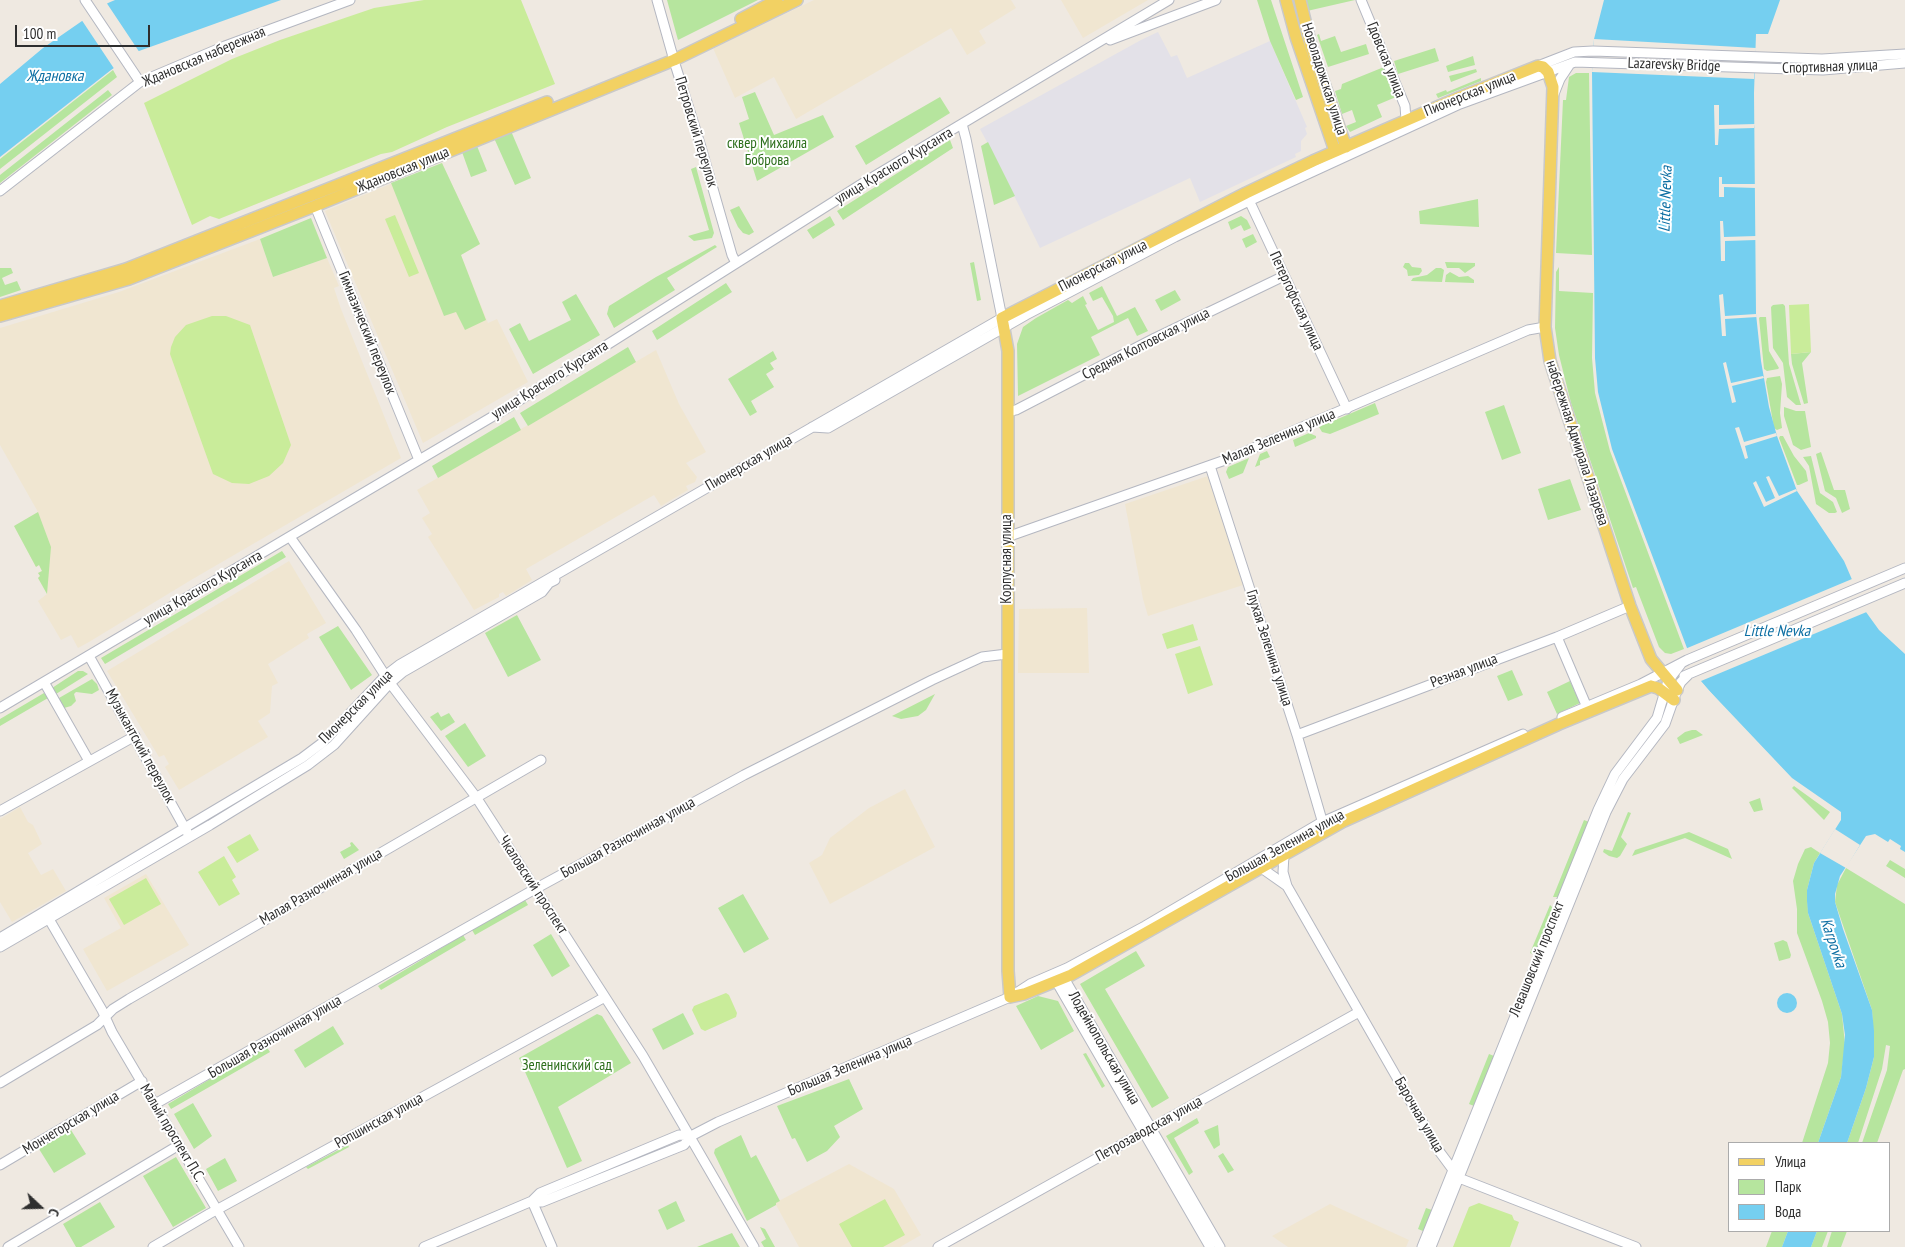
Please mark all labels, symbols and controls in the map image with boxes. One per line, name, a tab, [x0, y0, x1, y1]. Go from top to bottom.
scale bar	[18, 15, 152, 47]
street label: Гдовская улица	[1363, 19, 1409, 101]
street label: Новоладожская улица	[1297, 21, 1351, 137]
street label: Ждановская набережная	[140, 23, 268, 91]
text: 100 m	[23, 24, 56, 43]
street label: Lazarevsky Bridge	[1627, 54, 1721, 76]
street label: Спортивная улица	[1782, 56, 1878, 78]
water label: Ждановка	[27, 66, 83, 86]
street label: Пионерская улица	[1422, 67, 1518, 121]
street label: Петровский переулок	[671, 75, 721, 189]
street label: улица Красного Курсанта	[832, 124, 956, 208]
park label: сквер Михаила Боброва	[727, 135, 807, 170]
street label: Ждановская улица	[354, 143, 452, 197]
water label: Little Nevka	[1655, 165, 1677, 233]
street label: Пионерская улица	[1056, 236, 1150, 296]
street label: Петергофская улица	[1265, 249, 1327, 353]
street label: Гимназический переулок	[334, 269, 400, 397]
street label: Средняя Колтовская улица	[1079, 304, 1213, 384]
street label: улица Красного Курсанта	[488, 337, 612, 423]
street label: набережная Адмирала Лазарева	[1542, 358, 1612, 528]
street label: Малая Зеленина улица	[1220, 405, 1338, 469]
street label: Пионерская улица	[702, 431, 796, 495]
street label: Корпусная улица	[998, 514, 1016, 604]
street label: улица Красного Курсанта	[140, 547, 266, 629]
street label: Глухая Зеленина улица	[1242, 588, 1296, 708]
water label: Little Nevka	[1744, 621, 1810, 641]
street label: Резная улица	[1428, 650, 1500, 692]
street label: Пионерская улица	[315, 666, 397, 748]
street label: Музыкантский переулок	[101, 686, 179, 806]
street label: Большая Разночинная улица	[558, 794, 698, 882]
street label: Большая Зеленина улица	[1222, 806, 1348, 886]
street label: Чкаловский проспект	[495, 833, 571, 937]
street label: Малая Разночинная улица	[256, 845, 386, 929]
street label: Левашовский проспект	[1506, 899, 1568, 1019]
water label: Karpovka	[1816, 916, 1850, 970]
street label: Лодейнопольская улица	[1064, 988, 1144, 1108]
street label: Большая Разночинная улица	[205, 992, 345, 1082]
street label: Большая Зеленина улица	[785, 1032, 915, 1100]
park label: Зеленинский сад	[522, 1057, 612, 1075]
street label: Барочная улица	[1390, 1074, 1448, 1156]
street label: Малый проспект П.С.	[136, 1081, 208, 1185]
street label: Мончегорская улица	[20, 1087, 122, 1159]
street label: Ропшинская улица	[332, 1089, 426, 1153]
street label: Петрозаводская улица	[1093, 1092, 1205, 1166]
legend	[1728, 1142, 1890, 1232]
text: Улица	[1775, 1152, 1806, 1171]
text: Парк	[1775, 1177, 1801, 1196]
north arrow	[15, 1182, 65, 1232]
text: Вода	[1775, 1202, 1801, 1221]
text: С	[44, 1206, 64, 1219]

